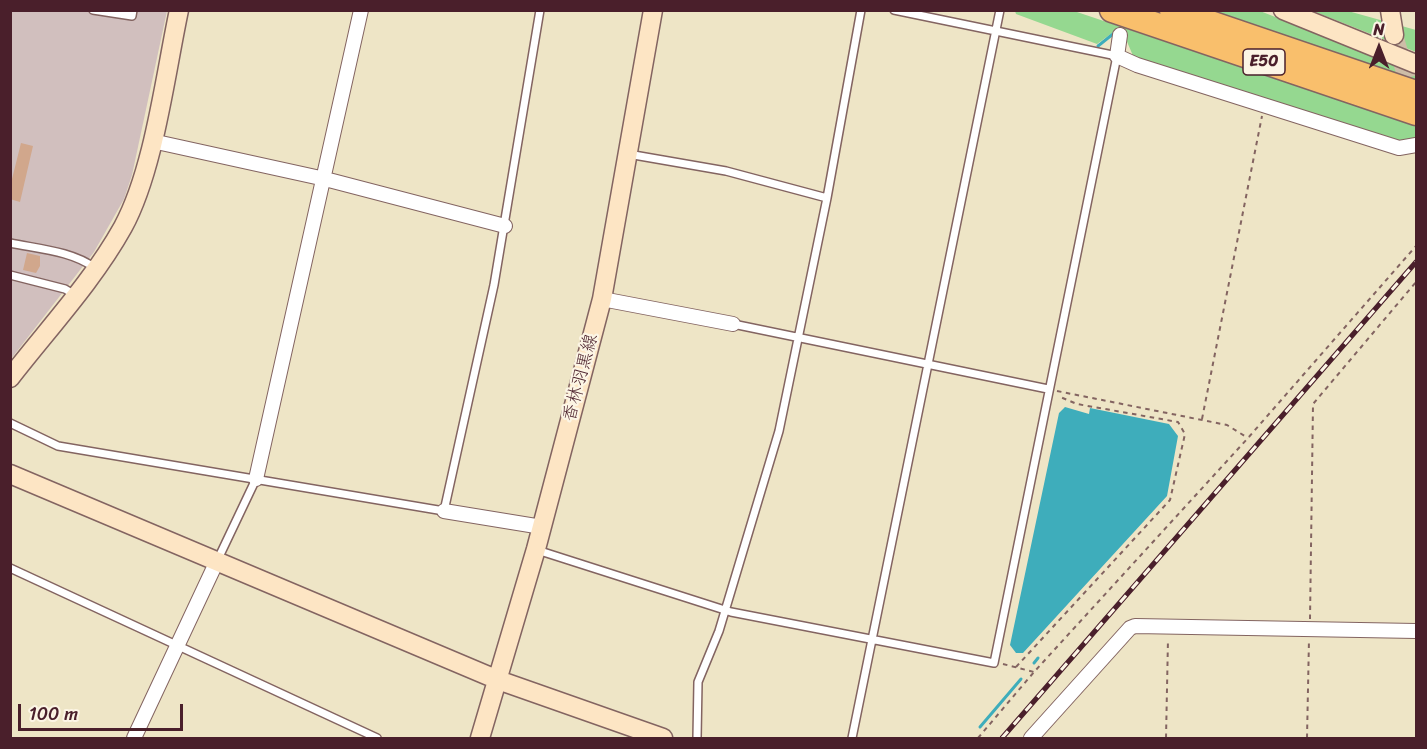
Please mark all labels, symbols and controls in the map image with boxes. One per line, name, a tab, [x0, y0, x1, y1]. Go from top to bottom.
text: N	[1373, 15, 1385, 44]
north arrow	[1349, 18, 1409, 78]
road number: E50	[1243, 49, 1285, 75]
street label: 香林羽黒線	[559, 332, 603, 424]
scale bar	[21, 692, 186, 730]
text: 100 m	[29, 698, 78, 730]

